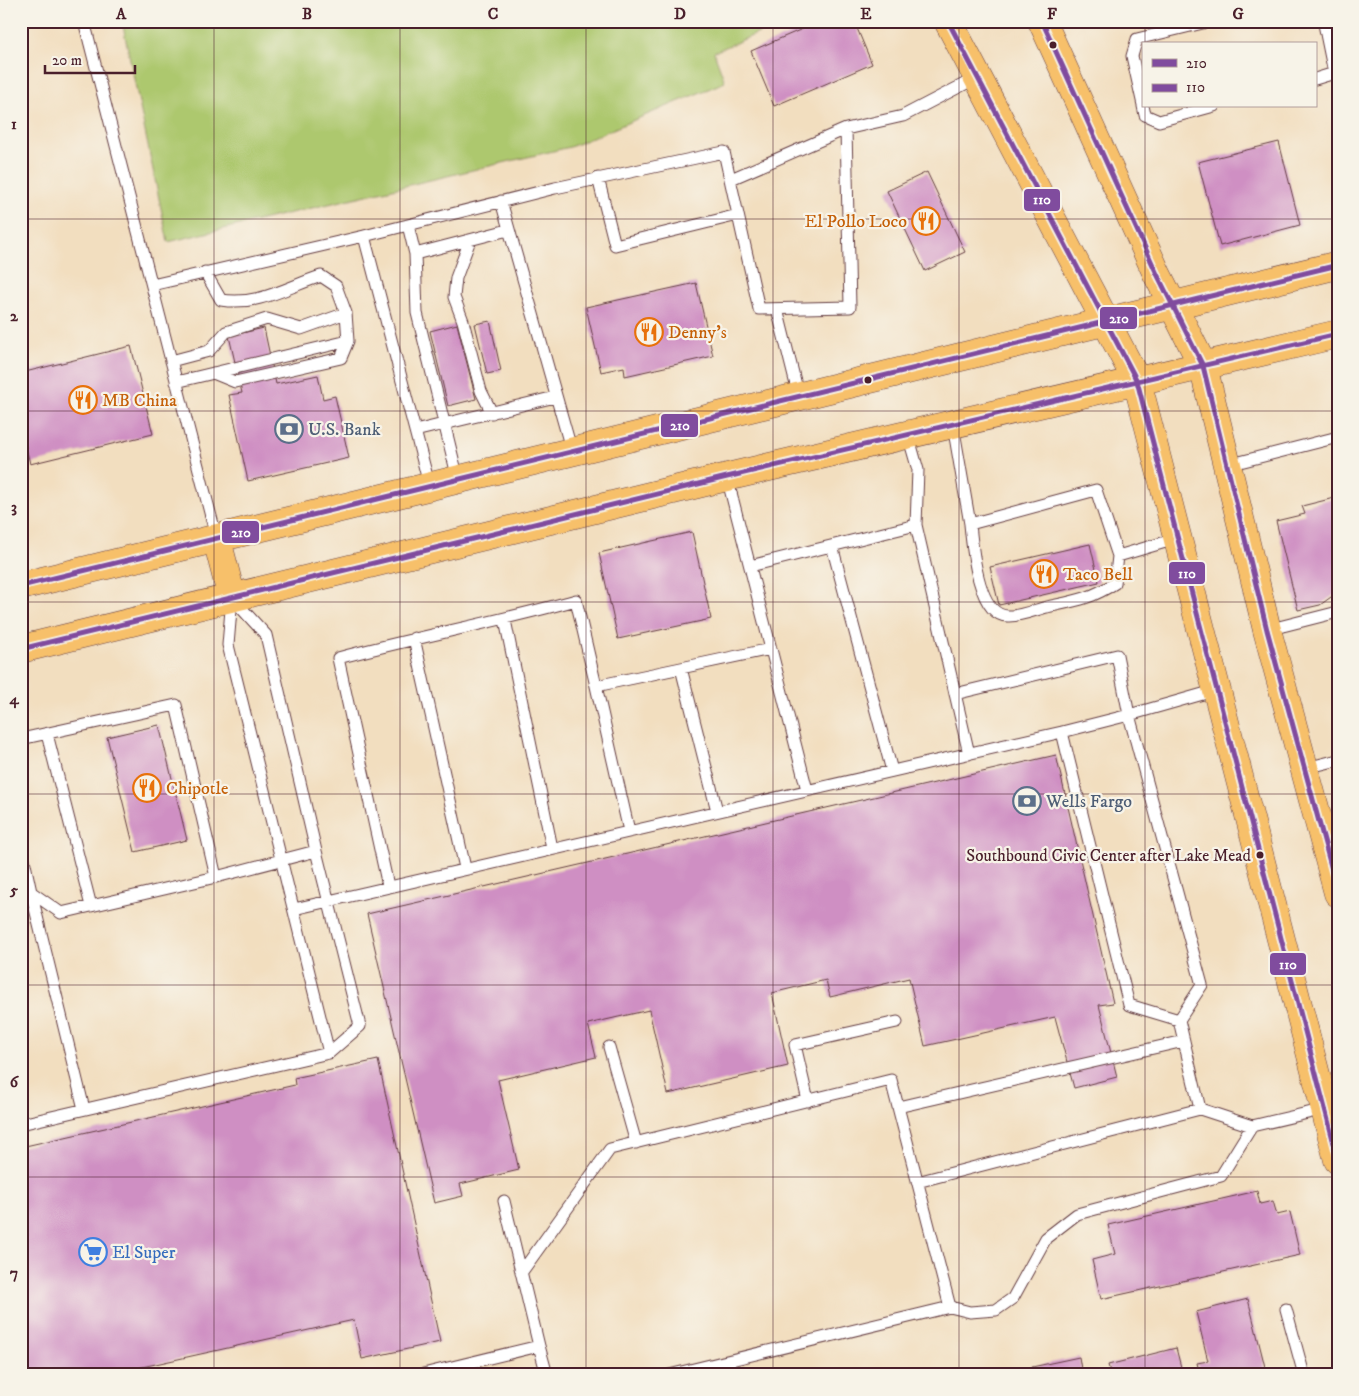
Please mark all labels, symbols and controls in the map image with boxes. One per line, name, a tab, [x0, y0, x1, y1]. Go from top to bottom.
text: A	[115, 4, 127, 24]
text: B	[302, 4, 312, 24]
text: C	[488, 4, 498, 24]
text: D	[674, 4, 686, 24]
text: E	[860, 4, 872, 24]
text: F	[1047, 4, 1057, 24]
text: G	[1232, 4, 1244, 24]
unlabelled marker	[1048, 40, 1058, 50]
scale bar	[45, 42, 135, 74]
legend	[1142, 42, 1316, 108]
text: 20 m	[52, 51, 82, 70]
text: 210	[1186, 54, 1207, 73]
text: 110	[1186, 78, 1205, 97]
text: 1	[11, 114, 17, 134]
line badge: 110	[1023, 188, 1061, 212]
text: 110	[1033, 191, 1051, 209]
restaurant icon: El Pollo Loco	[911, 206, 941, 236]
place label: El Pollo Loco	[805, 211, 907, 233]
text: 2	[10, 306, 19, 326]
line badge: 210	[1099, 306, 1138, 330]
text: 210	[1109, 310, 1129, 328]
restaurant icon: Denny's	[634, 317, 664, 347]
place label: Denny's	[668, 322, 727, 344]
unlabelled marker	[863, 375, 873, 385]
restaurant icon: MB China	[68, 385, 98, 415]
place label: MB China	[102, 390, 177, 412]
line badge: 210	[660, 413, 699, 438]
bank icon: U.S. Bank	[274, 414, 304, 444]
text: 210	[670, 417, 690, 435]
place label: U.S. Bank	[308, 419, 381, 441]
text: 3	[11, 497, 17, 517]
line badge: 210	[221, 520, 260, 544]
text: 210	[231, 524, 251, 542]
restaurant icon: Taco Bell	[1029, 559, 1059, 589]
line badge: 110	[1168, 561, 1206, 585]
place label: Taco Bell	[1063, 564, 1133, 586]
text: 110	[1178, 565, 1196, 583]
text: 4	[8, 689, 19, 709]
restaurant icon: Chipotle	[132, 773, 162, 803]
place label: Chipotle	[166, 778, 228, 800]
bank icon: Wells Fargo	[1012, 786, 1042, 816]
place label: Wells Fargo	[1045, 791, 1132, 813]
place label: Southbound Civic Center after Lake Mead	[966, 845, 1252, 867]
marker: Southbound Civic Center after Lake Mead	[1255, 850, 1265, 860]
text: 5	[9, 880, 18, 900]
line badge: 110	[1269, 952, 1307, 976]
text: 110	[1279, 956, 1297, 974]
text: 6	[10, 1072, 20, 1092]
supermarket icon: El Super	[78, 1237, 108, 1267]
place label: El Super	[112, 1242, 176, 1264]
text: 7	[10, 1263, 18, 1283]

